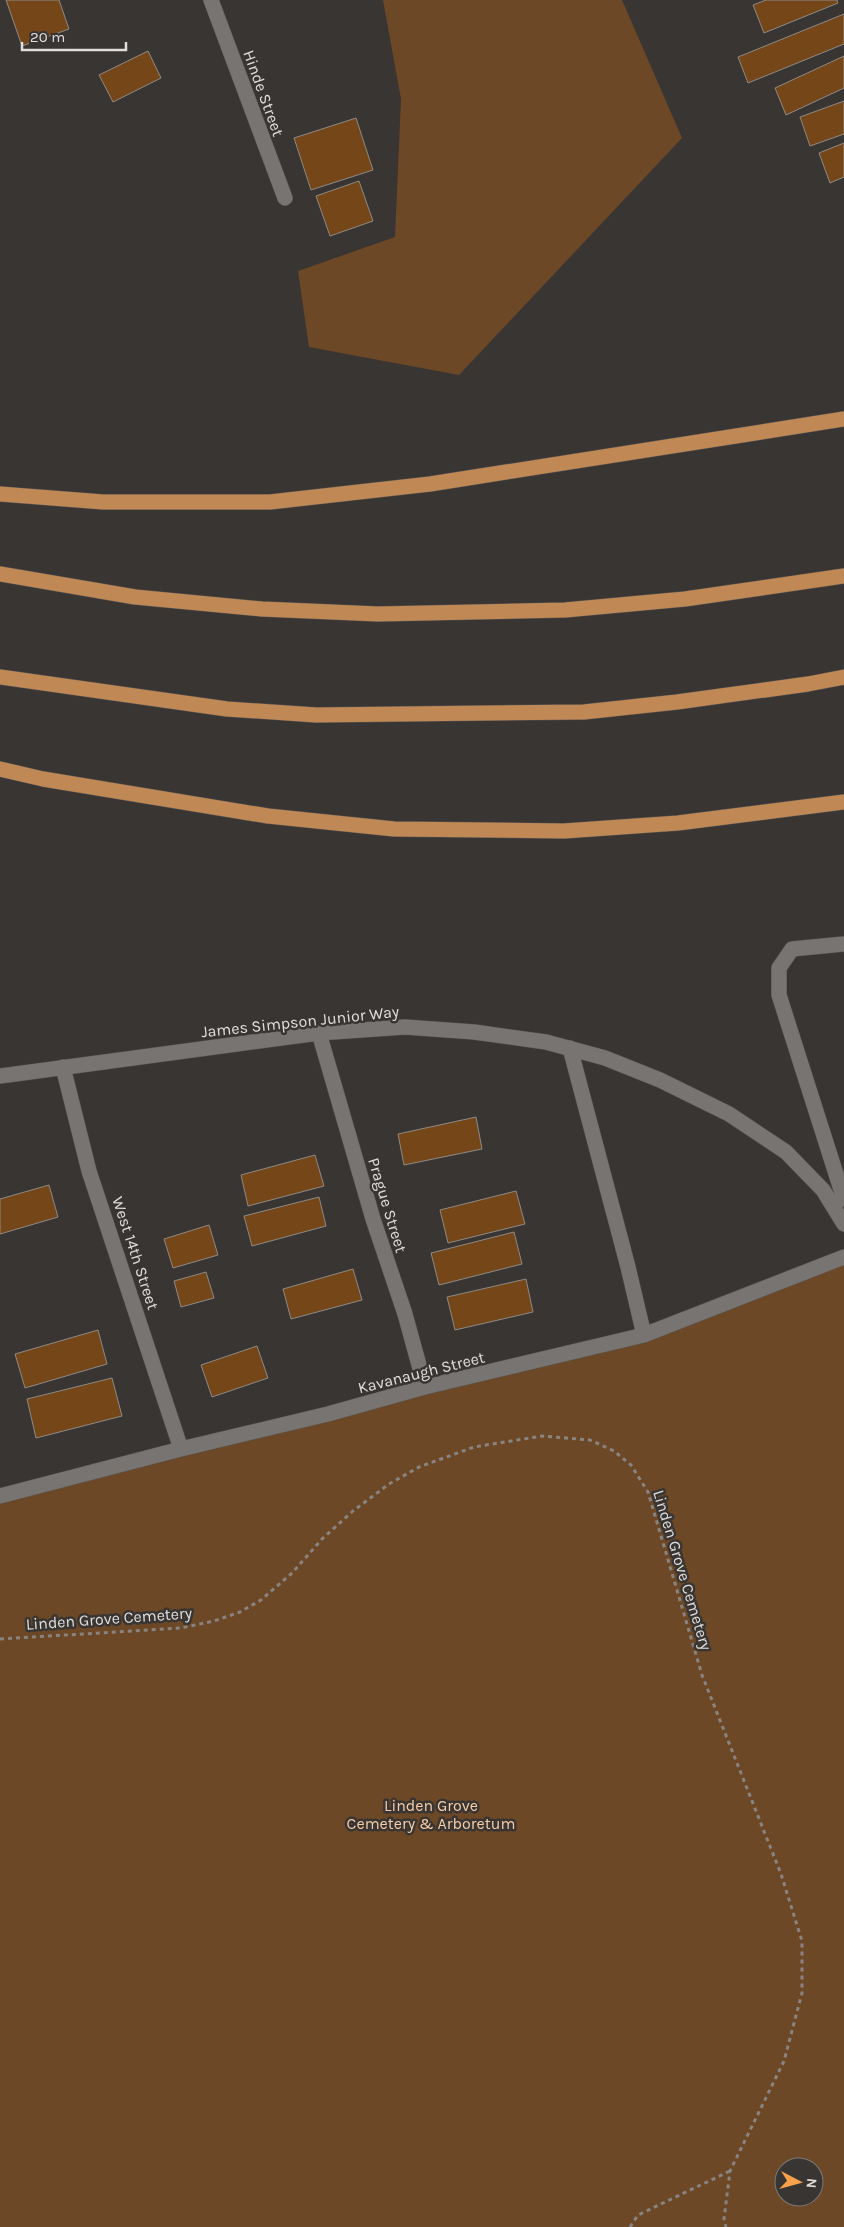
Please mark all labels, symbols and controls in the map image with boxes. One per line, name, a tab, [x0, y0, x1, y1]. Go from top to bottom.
scale bar	[22, 20, 126, 52]
text: 20 m	[30, 28, 65, 46]
street label: Hinde Street	[239, 47, 288, 139]
street label: James Simpson Junior Way	[200, 1002, 401, 1041]
street label: Prague Street	[364, 1155, 411, 1255]
street label: West 14th Street	[108, 1194, 163, 1312]
street label: Kavanaugh Street	[356, 1348, 486, 1397]
street label: Linden Grove Cemetery	[649, 1488, 716, 1653]
street label: Linden Grove Cemetery	[25, 1603, 193, 1634]
park label: Linden Grove Cemetery & Arboretum	[347, 1796, 515, 1833]
north arrow	[774, 2157, 824, 2207]
text: N	[802, 2177, 820, 2189]

